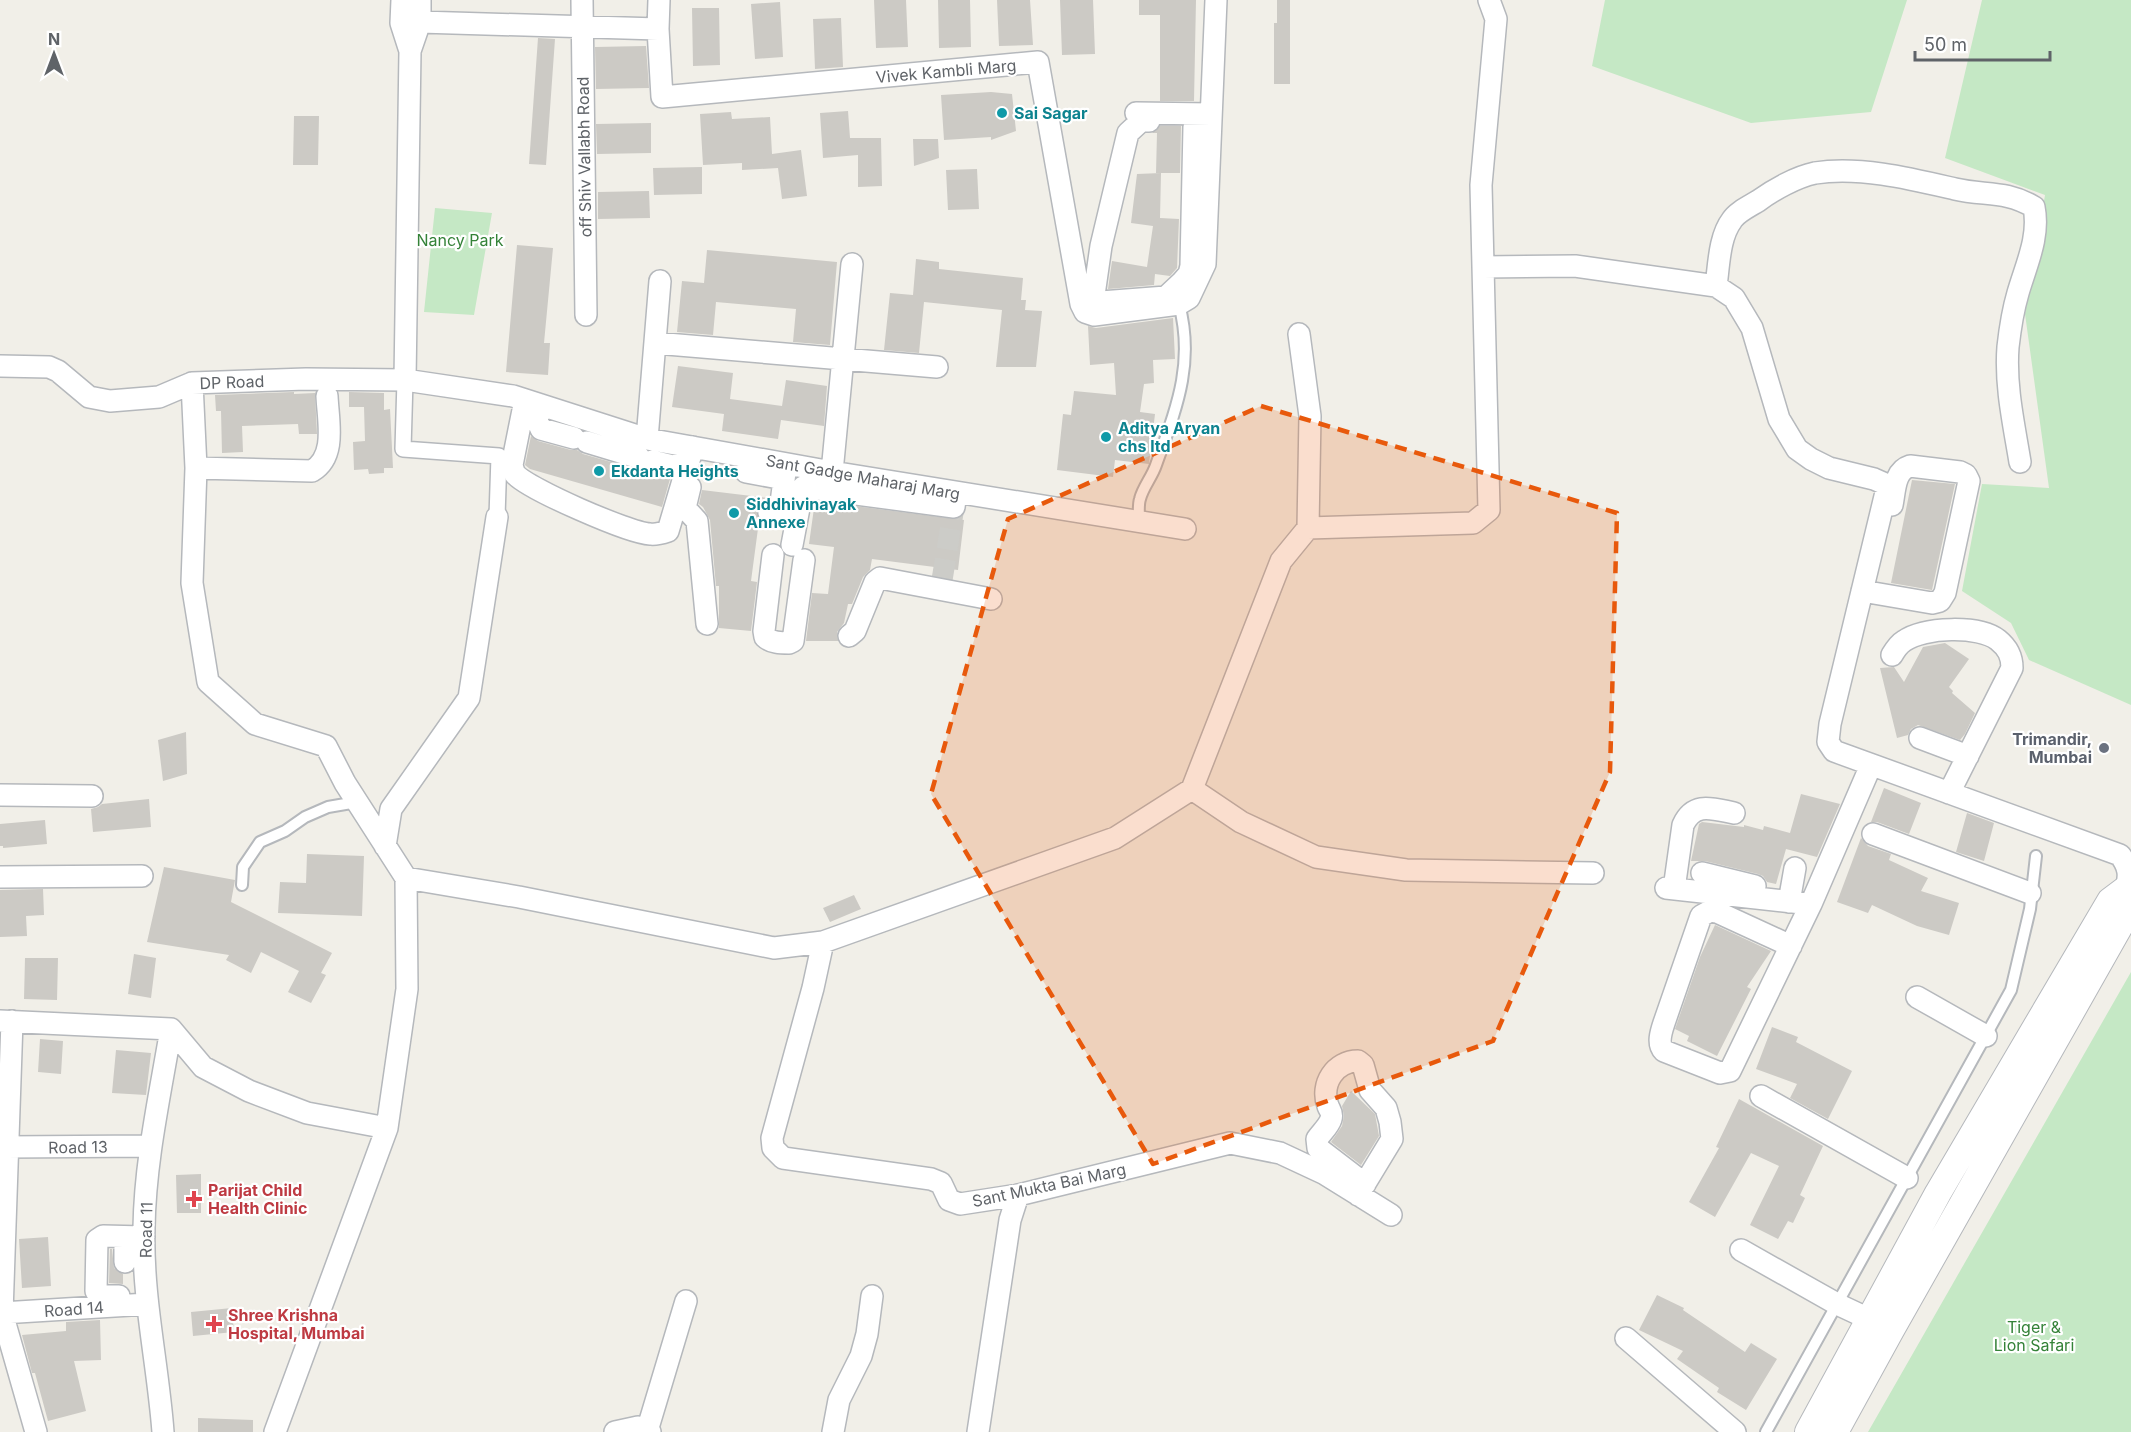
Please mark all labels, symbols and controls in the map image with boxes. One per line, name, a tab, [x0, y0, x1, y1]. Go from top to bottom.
north arrow	[24, 24, 84, 84]
scale bar	[1915, 24, 2050, 62]
text: N	[48, 29, 60, 49]
text: 50 m	[1924, 34, 1967, 55]
street label: Vivek Kambli Marg	[875, 55, 1017, 87]
street label: off Shiv Vallabh Road	[573, 76, 595, 238]
place label: Sai Sagar	[1014, 103, 1088, 123]
marker: Sai Sagar	[995, 106, 1009, 120]
park label: Nancy Park	[416, 230, 504, 250]
street label: DP Road	[199, 371, 265, 393]
place label: Aditya Aryan chs ltd	[1118, 418, 1220, 456]
marker: Aditya Aryan chs ltd	[1099, 430, 1113, 444]
street label: Sant Gadge Maharaj Marg	[764, 450, 962, 504]
place label: Ekdanta Heights	[611, 461, 739, 481]
marker: Ekdanta Heights	[592, 464, 606, 478]
place label: Siddhivinayak Annexe	[746, 494, 857, 532]
marker: Siddhivinayak Annexe	[727, 506, 741, 520]
place label: Trimandir, Mumbai	[2012, 729, 2092, 767]
marker: Trimandir, Mumbai	[2097, 741, 2111, 755]
street label: Road 13	[48, 1136, 108, 1158]
street label: Sant Mukta Bai Marg	[970, 1159, 1128, 1211]
place label: Parijat Child Health Clinic	[208, 1180, 307, 1218]
marker: Parijat Child Health Clinic	[185, 1190, 203, 1208]
street label: Road 11	[136, 1202, 156, 1258]
street label: Road 14	[43, 1297, 105, 1321]
place label: Shree Krishna Hospital, Mumbai	[228, 1305, 365, 1343]
marker: Shree Krishna Hospital, Mumbai	[205, 1315, 223, 1333]
park label: Tiger & Lion Safari	[1994, 1317, 2074, 1355]

